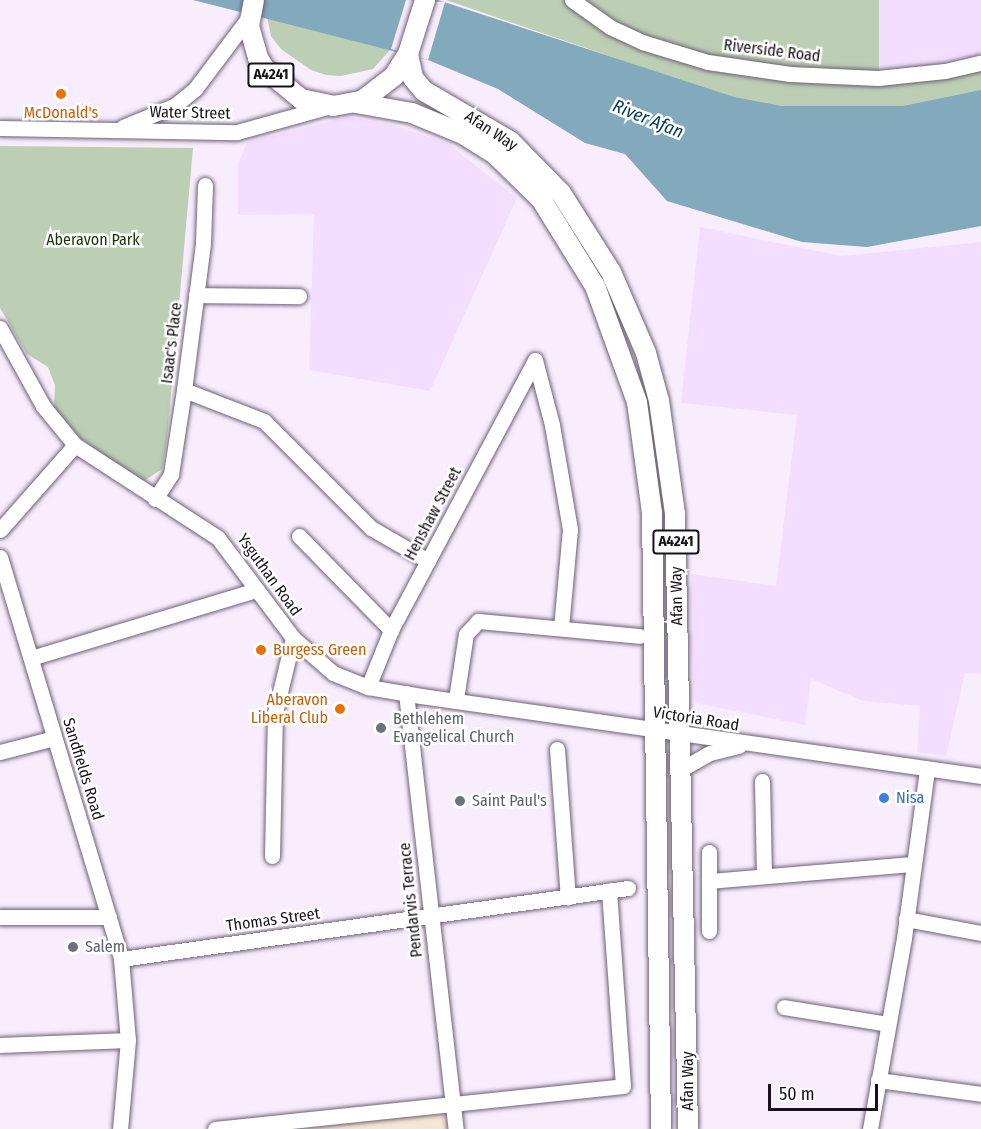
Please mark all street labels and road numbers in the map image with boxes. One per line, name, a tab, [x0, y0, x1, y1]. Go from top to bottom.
street label: Riverside Road	[723, 36, 821, 66]
road number: A4241	[247, 63, 295, 87]
street label: Water Street	[149, 103, 231, 123]
street label: Afan Way	[461, 107, 521, 155]
street label: Isaac's Place	[157, 301, 187, 385]
street label: Henshaw Street	[400, 464, 466, 564]
street label: Ysguthan Road	[233, 530, 305, 620]
road number: A4241	[652, 530, 700, 554]
street label: Afan Way	[667, 566, 687, 626]
street label: Victoria Road	[652, 703, 740, 735]
street label: Sandfields Road	[58, 716, 108, 822]
street label: Pendarvis Terrace	[395, 842, 427, 958]
street label: Thomas Street	[225, 904, 321, 936]
street label: Afan Way	[678, 1051, 698, 1111]

